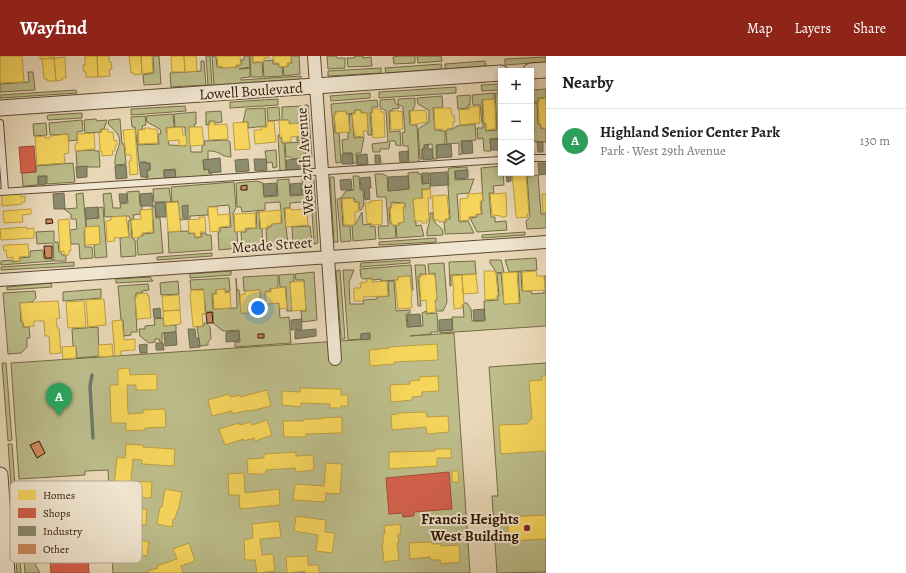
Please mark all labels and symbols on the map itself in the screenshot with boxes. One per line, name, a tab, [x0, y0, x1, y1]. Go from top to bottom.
street label: Lowell Boulevard	[198, 77, 305, 105]
street label: West 27th Avenue	[291, 106, 319, 216]
street label: Meade Street	[231, 232, 313, 258]
your location	[248, 298, 268, 318]
pin: A	[46, 383, 72, 416]
legend	[10, 481, 142, 563]
text: Homes	[43, 488, 75, 503]
text: Shops	[43, 506, 70, 521]
place label: Francis Heights West Building	[421, 509, 519, 546]
marker: Francis Heights West Building	[522, 523, 532, 533]
text: Industry	[43, 524, 82, 539]
text: Other	[43, 542, 69, 557]

